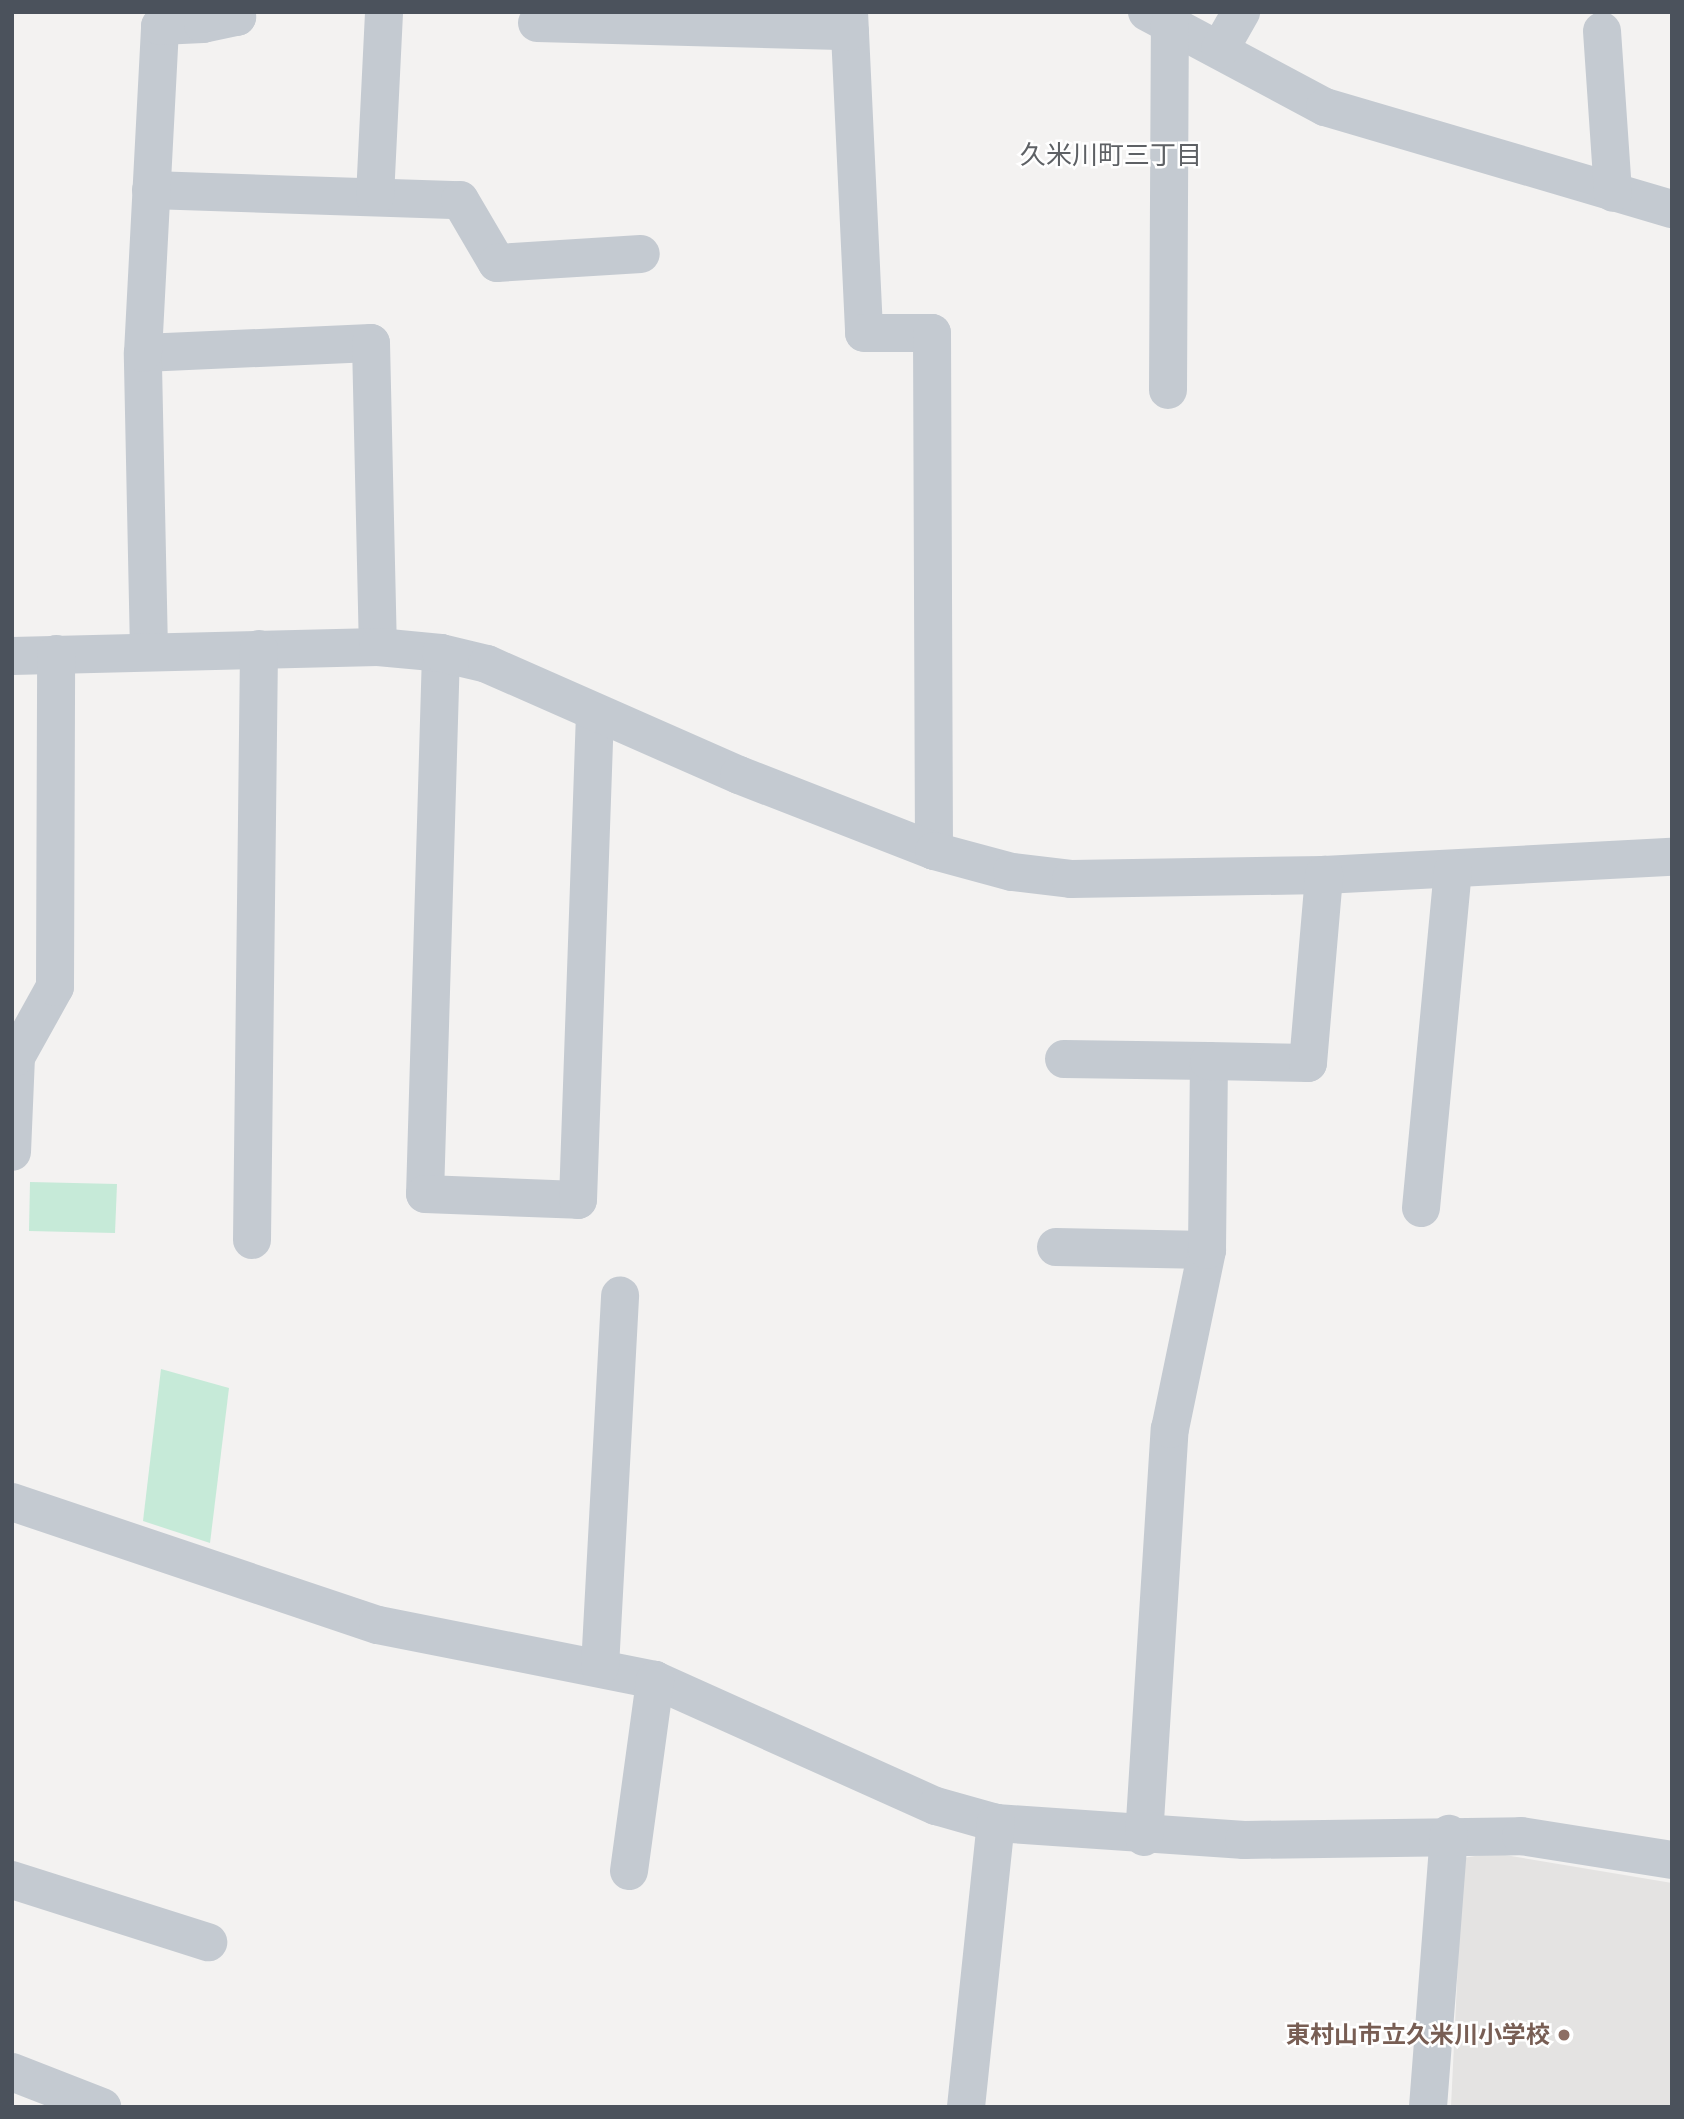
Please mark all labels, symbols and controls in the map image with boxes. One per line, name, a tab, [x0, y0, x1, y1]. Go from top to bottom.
district label: 久米川町三丁目	[1020, 140, 1202, 172]
place label: 東村山市立久米川小学校	[1286, 2021, 1550, 2049]
marker: 東村山市立久米川小学校	[1556, 2027, 1572, 2043]

